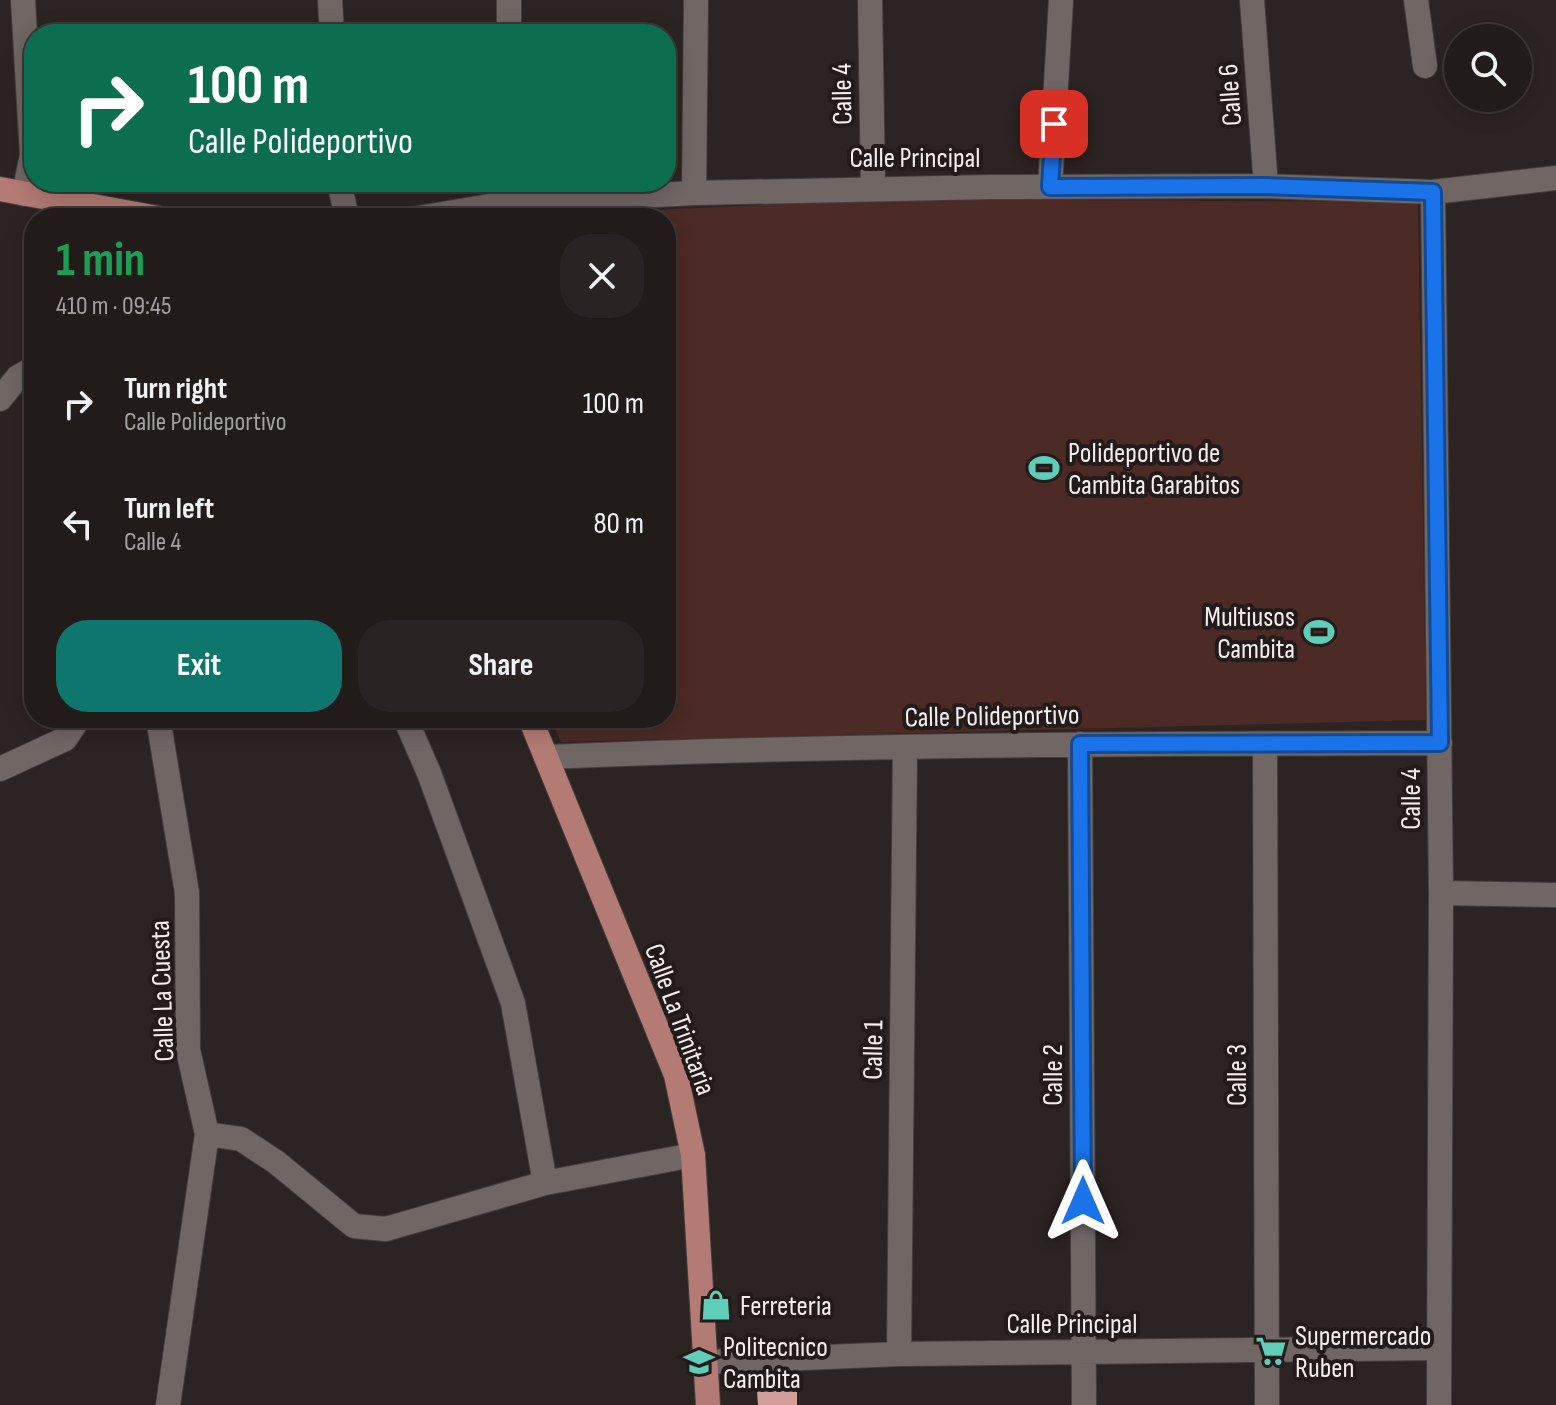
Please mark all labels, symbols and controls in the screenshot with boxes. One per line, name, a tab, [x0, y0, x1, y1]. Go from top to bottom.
map controls	[1444, 24, 1532, 112]
button: search	[1444, 24, 1532, 112]
text: 100 m	[188, 53, 309, 120]
icon: right	[56, 56, 160, 160]
street label: Calle 4	[825, 63, 860, 125]
street label: Calle 6	[1212, 63, 1249, 127]
pin	[1020, 90, 1088, 158]
icon: arrive	[1032, 102, 1076, 146]
text: Calle Polideportivo	[188, 121, 413, 164]
street label: Calle Principal	[849, 142, 981, 175]
text: 1 min	[56, 232, 145, 289]
button: close	[560, 234, 644, 318]
text: 410 m · 09:45	[56, 291, 171, 322]
text: Turn right	[124, 371, 227, 407]
icon: right	[56, 382, 100, 426]
text: 100 m	[583, 386, 644, 422]
text: Calle Polideportivo	[124, 407, 286, 438]
place label: Polideportivo de Cambita Garabitos	[1068, 437, 1240, 502]
sports icon: Polideportivo de Cambita Garabitos	[1027, 451, 1061, 485]
text: Turn left	[124, 491, 214, 527]
icon: left	[56, 502, 100, 546]
text: 80 m	[593, 506, 644, 542]
text: Calle 4	[124, 527, 181, 558]
place label: Multiusos Cambita	[1204, 601, 1295, 666]
sports icon: Multiusos Cambita	[1302, 615, 1336, 649]
button: Exit	[56, 620, 342, 712]
button: Share	[358, 620, 644, 712]
street label: Calle Polideportivo	[904, 698, 1080, 735]
street label: Calle 4	[1395, 768, 1428, 830]
street label: Calle La Cuesta	[144, 920, 181, 1062]
street label: Calle La Trinitaria	[637, 939, 722, 1100]
street label: Calle 1	[856, 1020, 891, 1080]
street label: Calle 2	[1037, 1044, 1070, 1106]
street label: Calle 3	[1221, 1044, 1254, 1106]
position arrow	[1041, 1159, 1125, 1243]
shop icon: Ferreteria	[699, 1288, 733, 1322]
place label: Ferreteria	[740, 1290, 832, 1323]
street label: Calle Principal	[1006, 1308, 1138, 1341]
place label: Supermercado Ruben	[1295, 1320, 1431, 1385]
place label: Politecnico Cambita	[723, 1331, 828, 1396]
supermarket icon: Supermercado Ruben	[1254, 1334, 1288, 1368]
school or university icon: Politecnico Cambita	[682, 1345, 716, 1379]

